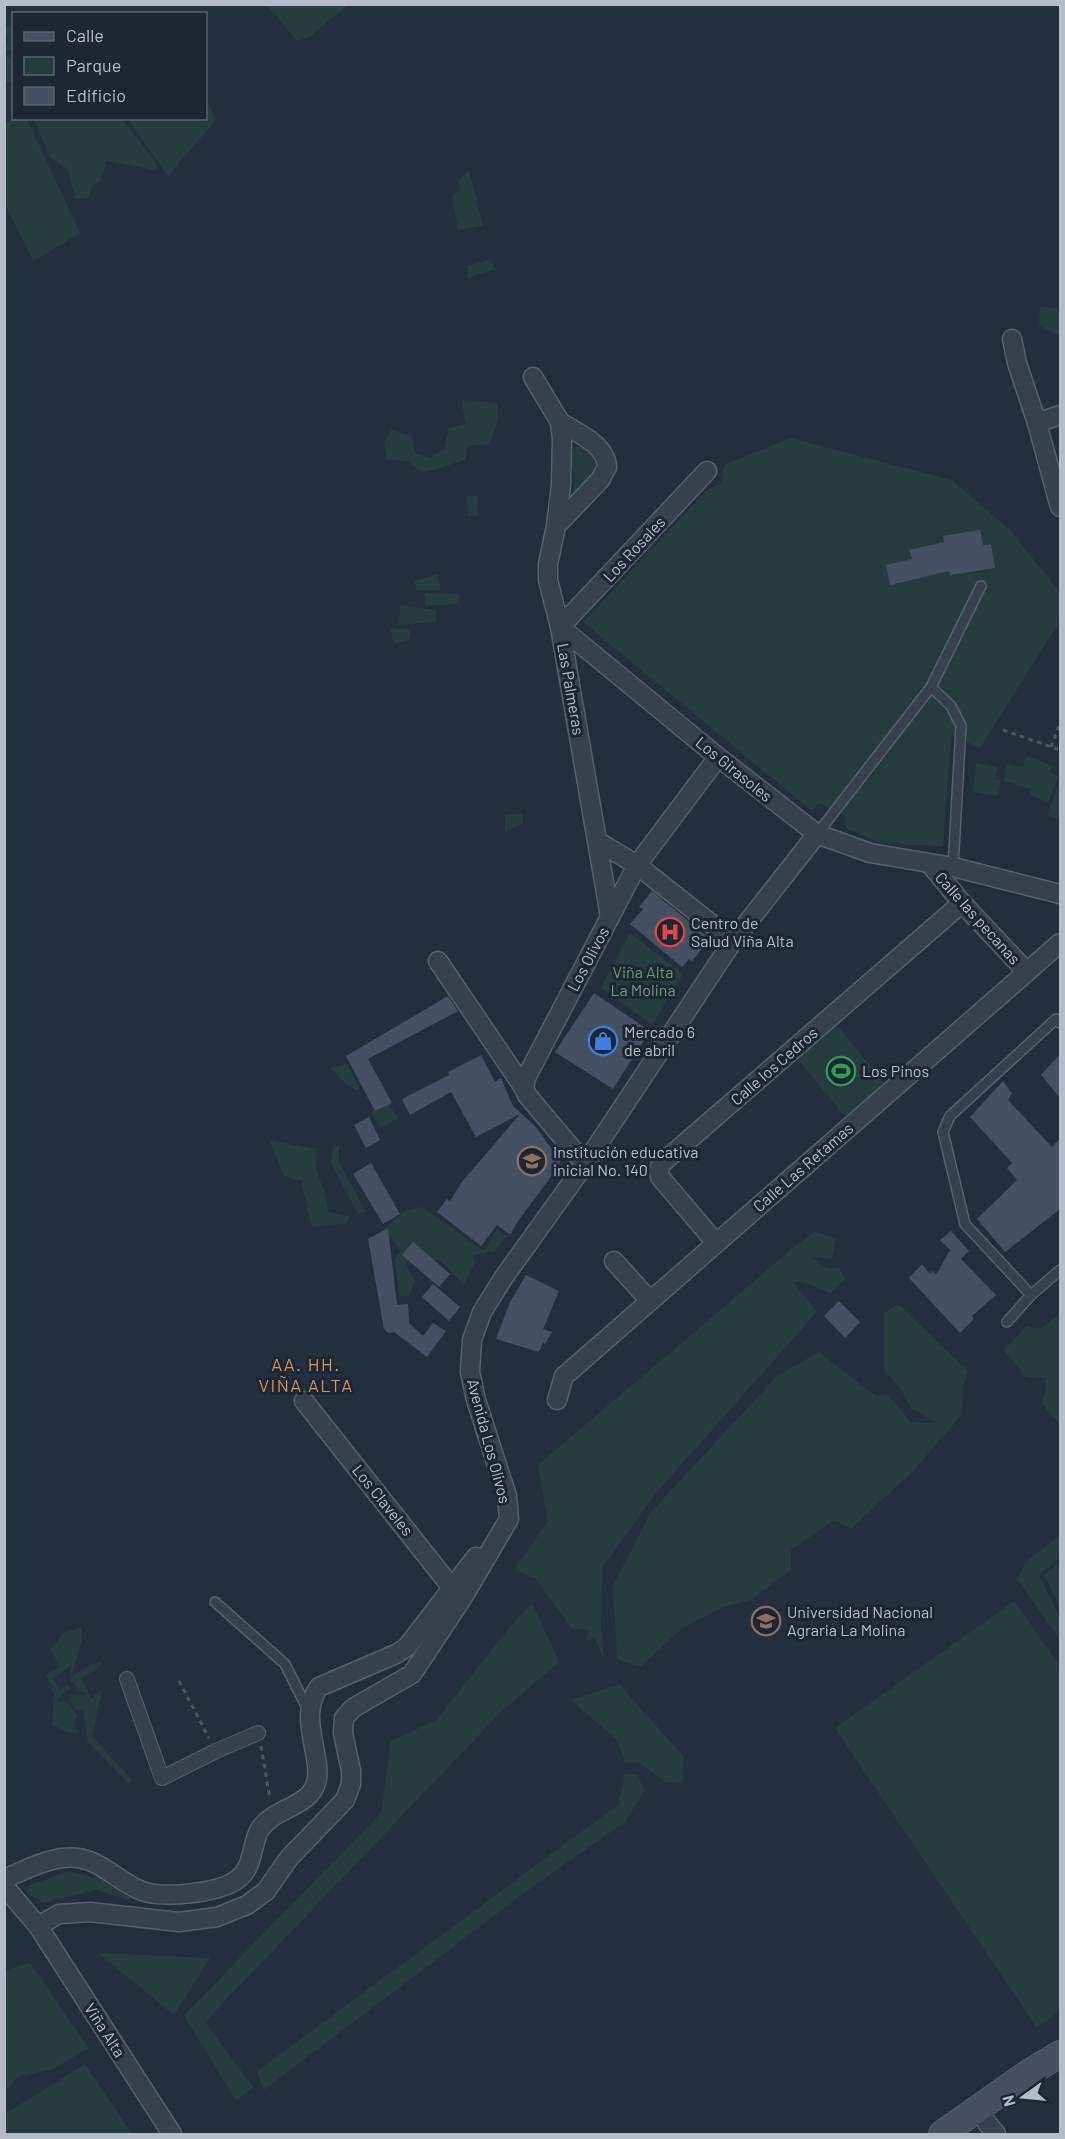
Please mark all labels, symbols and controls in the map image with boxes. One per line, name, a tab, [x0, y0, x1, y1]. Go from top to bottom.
legend	[12, 12, 207, 120]
text: Calle	[66, 24, 104, 46]
text: Parque	[66, 54, 121, 76]
text: Edificio	[66, 84, 126, 106]
street label: Los Rosales	[598, 512, 669, 585]
street label: Las Palmeras	[554, 642, 589, 736]
street label: Los Girasoles	[692, 732, 776, 805]
street label: Calle las pecanas	[932, 868, 1025, 968]
place label: Centro de Salud Viña Alta	[691, 913, 794, 950]
hospital icon: Centro de Salud Viña Alta	[654, 916, 686, 948]
street label: Los Olivos	[563, 923, 612, 994]
park label: Viña Alta La Molina	[610, 962, 676, 999]
place label: Mercado 6 de abril	[624, 1022, 695, 1059]
street label: Calle los Cedros	[726, 1023, 821, 1109]
shop icon: Mercado 6 de abril	[587, 1025, 619, 1057]
sports icon: Los Pinos	[825, 1055, 857, 1087]
place label: Los Pinos	[862, 1061, 929, 1080]
street label: Calle Las Retamas	[749, 1118, 857, 1215]
place label: Institución educativa inicial No. 140	[553, 1142, 698, 1179]
school or university icon: Institución educativa inicial No. 140	[516, 1145, 548, 1177]
district label: AA. HH. VIÑA ALTA	[258, 1353, 354, 1396]
street label: Avenida Los Olivos	[464, 1377, 515, 1505]
street label: Los Claveles	[349, 1460, 418, 1539]
place label: Universidad Nacional Agraria La Molina	[787, 1602, 933, 1639]
school or university icon: Universidad Nacional Agraria La Molina	[750, 1605, 782, 1637]
street label: Viña Alta	[81, 1999, 130, 2060]
north arrow	[993, 2067, 1053, 2127]
text: N	[997, 2093, 1019, 2109]

